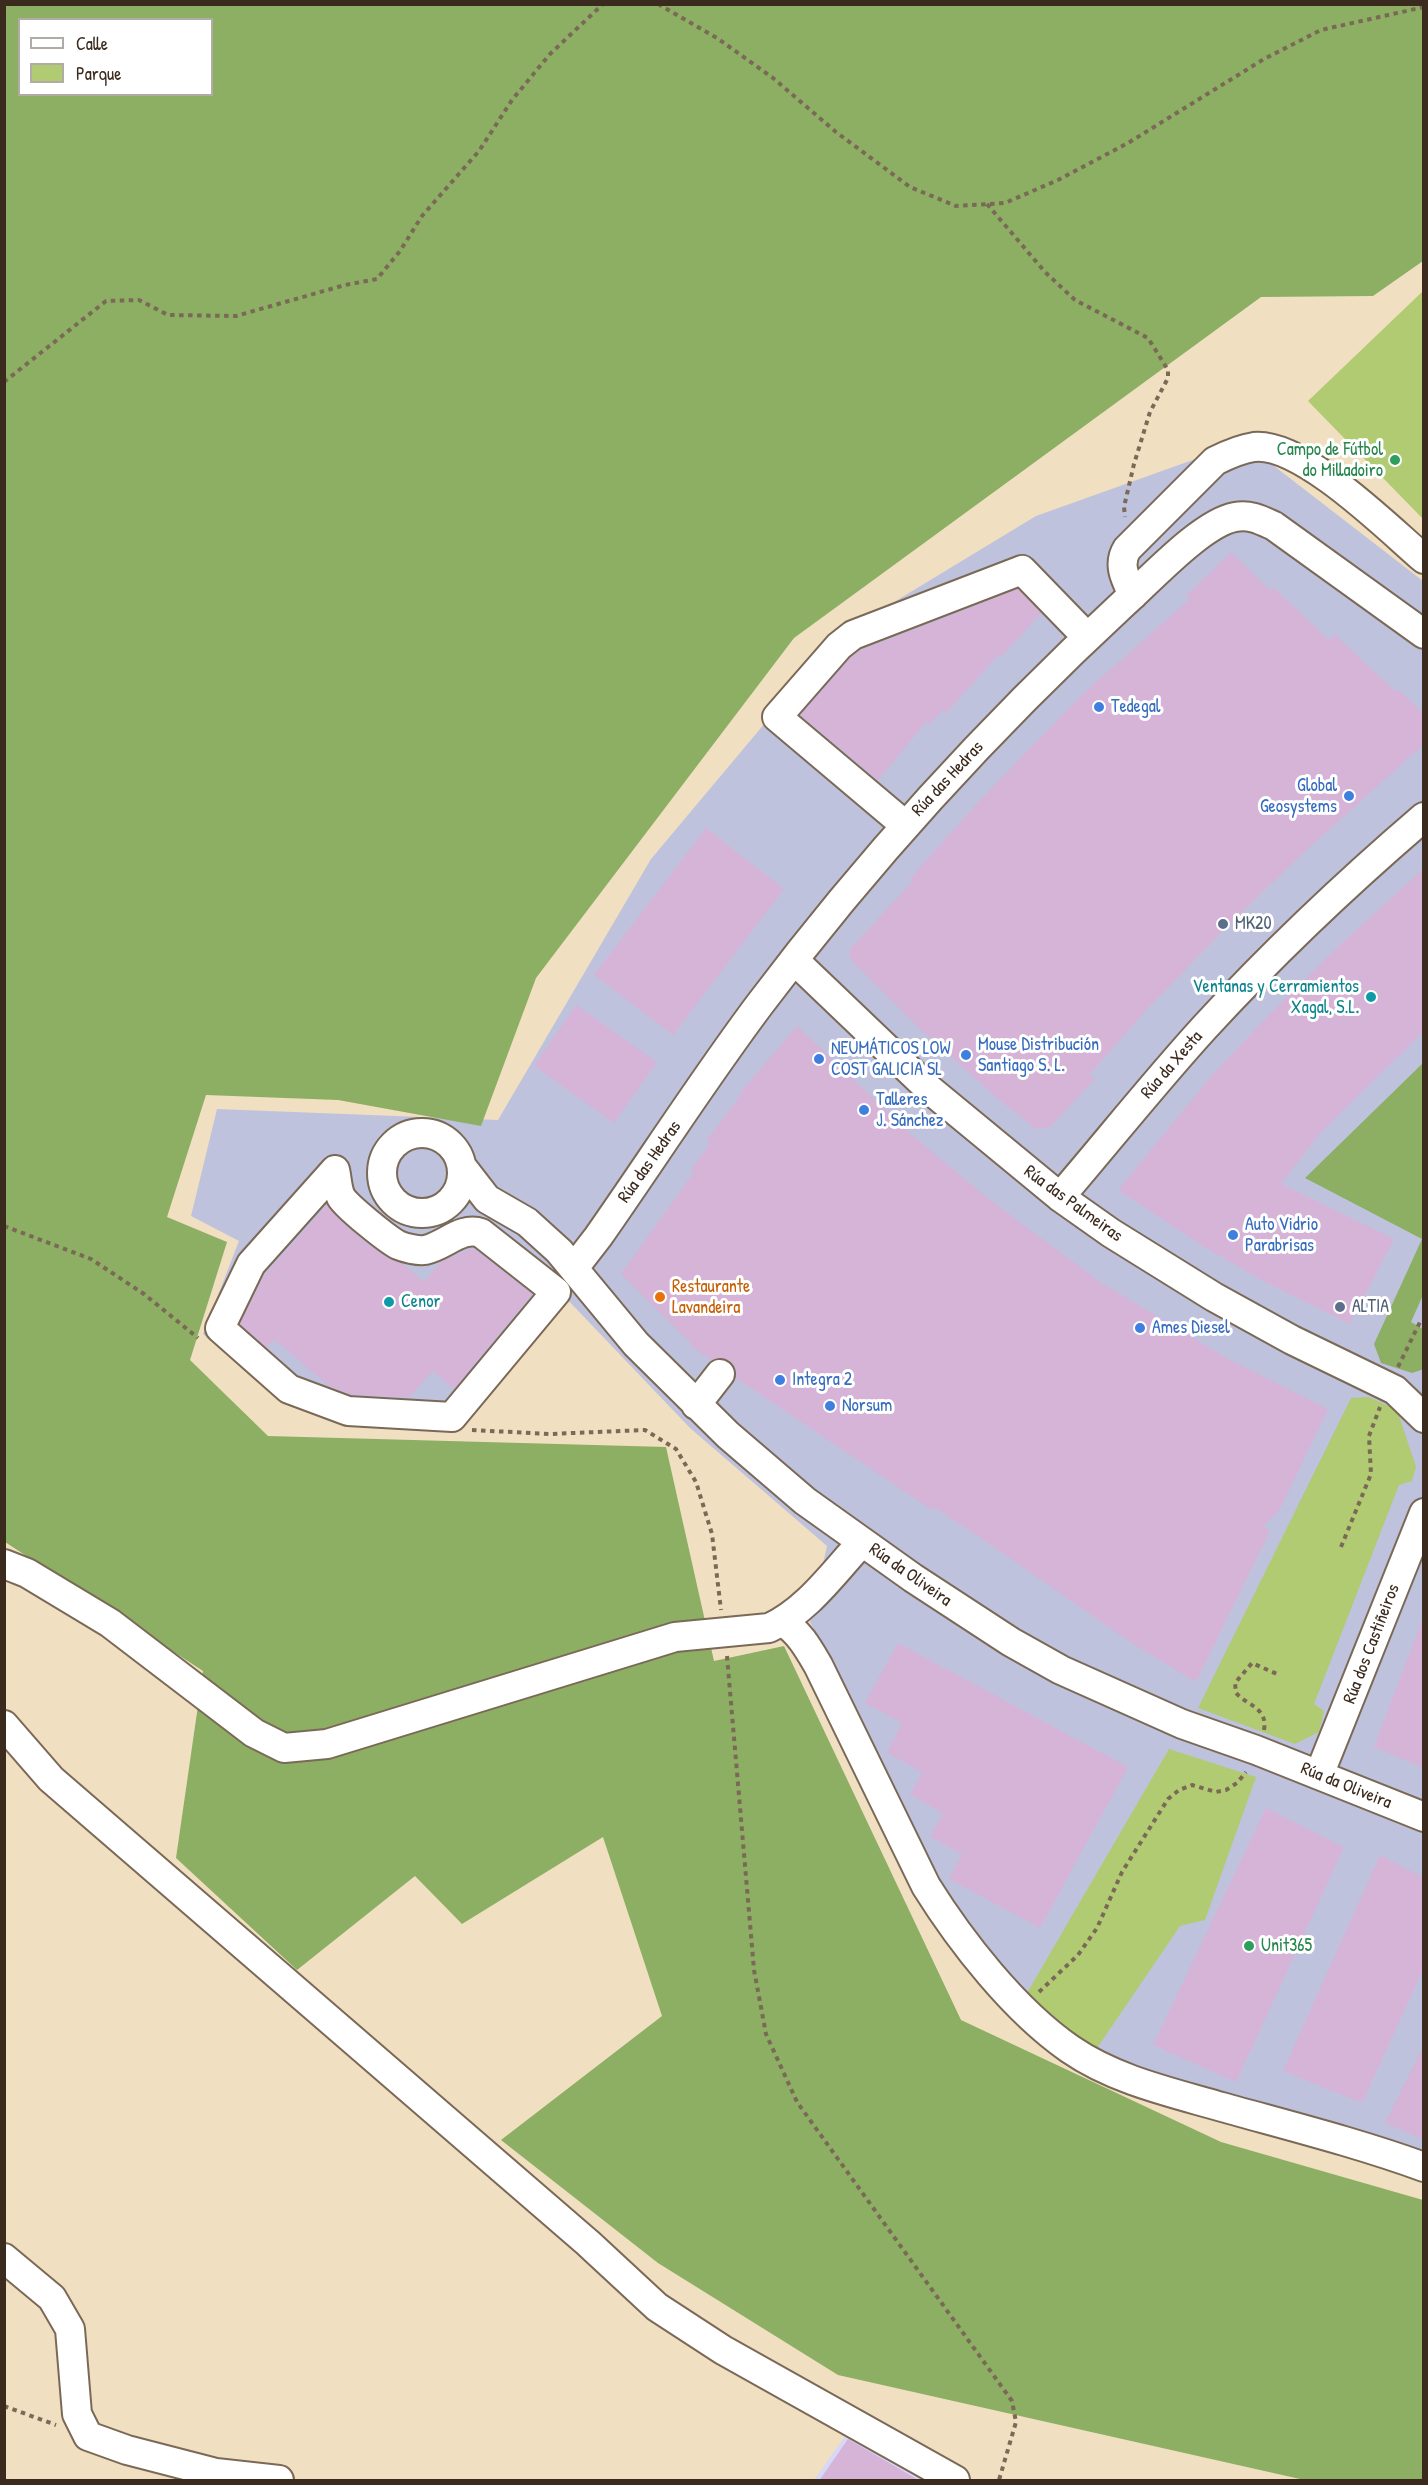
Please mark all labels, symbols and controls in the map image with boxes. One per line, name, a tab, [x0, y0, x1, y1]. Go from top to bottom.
legend	[18, 18, 213, 96]
text: Calle	[76, 31, 108, 56]
text: Parque	[76, 61, 121, 86]
place label: Campo de Fútbol do Milladoiro	[1277, 439, 1383, 482]
marker: Campo de Fútbol do Milladoiro	[1388, 453, 1402, 467]
place label: Tedegal	[1111, 696, 1161, 718]
marker: Tedegal	[1092, 700, 1106, 714]
street label: Rúa das Hedras	[908, 737, 988, 821]
place label: Global Geosystems	[1260, 775, 1337, 818]
marker: Global Geosystems	[1342, 789, 1356, 803]
place label: MK20	[1235, 913, 1272, 935]
marker: MK20	[1216, 917, 1230, 931]
place label: Ventanas y Cerramientos Xagal, S.L.	[1192, 976, 1359, 1018]
marker: Ventanas y Cerramientos Xagal, S.L.	[1364, 990, 1378, 1004]
street label: Rúa da Xesta	[1137, 1027, 1207, 1103]
place label: Mouse Distribución Santiago S. L.	[978, 1034, 1099, 1076]
place label: NEUMÁTICOS LOW COST GALICIA SL	[831, 1038, 951, 1080]
marker: Mouse Distribución Santiago S. L.	[959, 1048, 973, 1062]
marker: NEUMÁTICOS LOW COST GALICIA SL	[812, 1052, 826, 1066]
place label: Talleres J. Sánchez	[876, 1089, 944, 1132]
marker: Talleres J. Sánchez	[857, 1103, 871, 1117]
street label: Rúa das Hedras	[614, 1117, 686, 1207]
street label: Rúa das Palmeiras	[1019, 1161, 1127, 1247]
place label: Auto Vidrio Parabrisas	[1245, 1214, 1318, 1256]
marker: Auto Vidrio Parabrisas	[1226, 1228, 1240, 1242]
place label: Restaurante Lavandeira	[672, 1276, 750, 1318]
marker: Restaurante Lavandeira	[653, 1290, 667, 1304]
place label: Cenor	[401, 1291, 440, 1313]
marker: Cenor	[382, 1295, 396, 1309]
place label: ALTIA	[1352, 1296, 1389, 1318]
marker: ALTIA	[1333, 1300, 1347, 1314]
place label: Ames Diesel	[1152, 1317, 1230, 1339]
marker: Ames Diesel	[1133, 1321, 1147, 1335]
place label: Integra 2	[792, 1369, 852, 1391]
marker: Integra 2	[773, 1373, 787, 1387]
place label: Norsum	[842, 1395, 892, 1417]
marker: Norsum	[823, 1399, 837, 1413]
street label: Rúa da Oliveira	[864, 1539, 956, 1611]
street label: Rúa dos Castiñeiros	[1339, 1581, 1405, 1707]
street label: Rúa da Oliveira	[1297, 1758, 1395, 1814]
place label: Unit365	[1261, 1935, 1312, 1957]
marker: Unit365	[1242, 1939, 1256, 1953]

